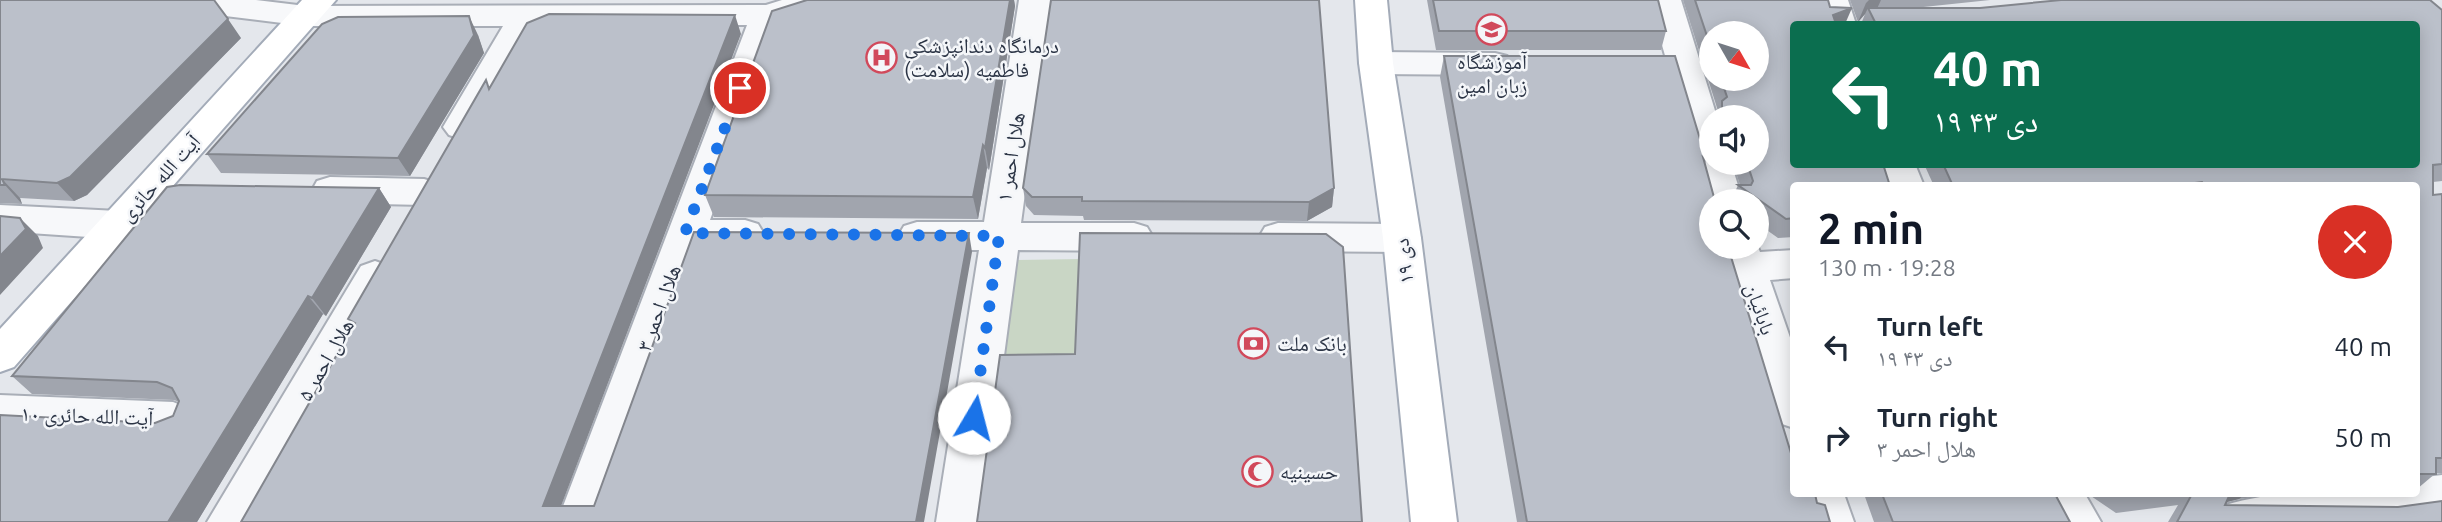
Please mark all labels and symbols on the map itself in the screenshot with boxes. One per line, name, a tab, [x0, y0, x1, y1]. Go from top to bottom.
school or university icon: آموزشگاه زبان امین	[1475, 13, 1509, 47]
north arrow	[1699, 21, 1769, 91]
place label: درمانگاه دندانپزشکی فاطمیه (سلامت)	[904, 33, 1059, 81]
hospital icon: درمانگاه دندانپزشکی فاطمیه (سلامت)	[864, 41, 898, 75]
place label: آموزشگاه زبان امین	[1457, 49, 1528, 99]
pin	[710, 58, 770, 118]
street label: هلال احمر ۱	[991, 110, 1030, 204]
street label: آیت الله حائری	[114, 128, 206, 227]
street label: ۱۹ دی	[1388, 237, 1419, 285]
street label: هلال احمر ۳	[631, 261, 686, 355]
street label: بابائیان	[1740, 280, 1781, 338]
street label: هلال احمر ۵	[292, 314, 359, 405]
bank icon: بانک ملت	[1237, 327, 1271, 361]
place label: بانک ملت	[1277, 331, 1347, 356]
position arrow	[937, 381, 1011, 455]
street label: آیت الله حائری ۱۰	[20, 401, 154, 430]
mosque icon: حسینیه	[1240, 455, 1274, 489]
place label: حسینیه	[1280, 459, 1338, 483]

